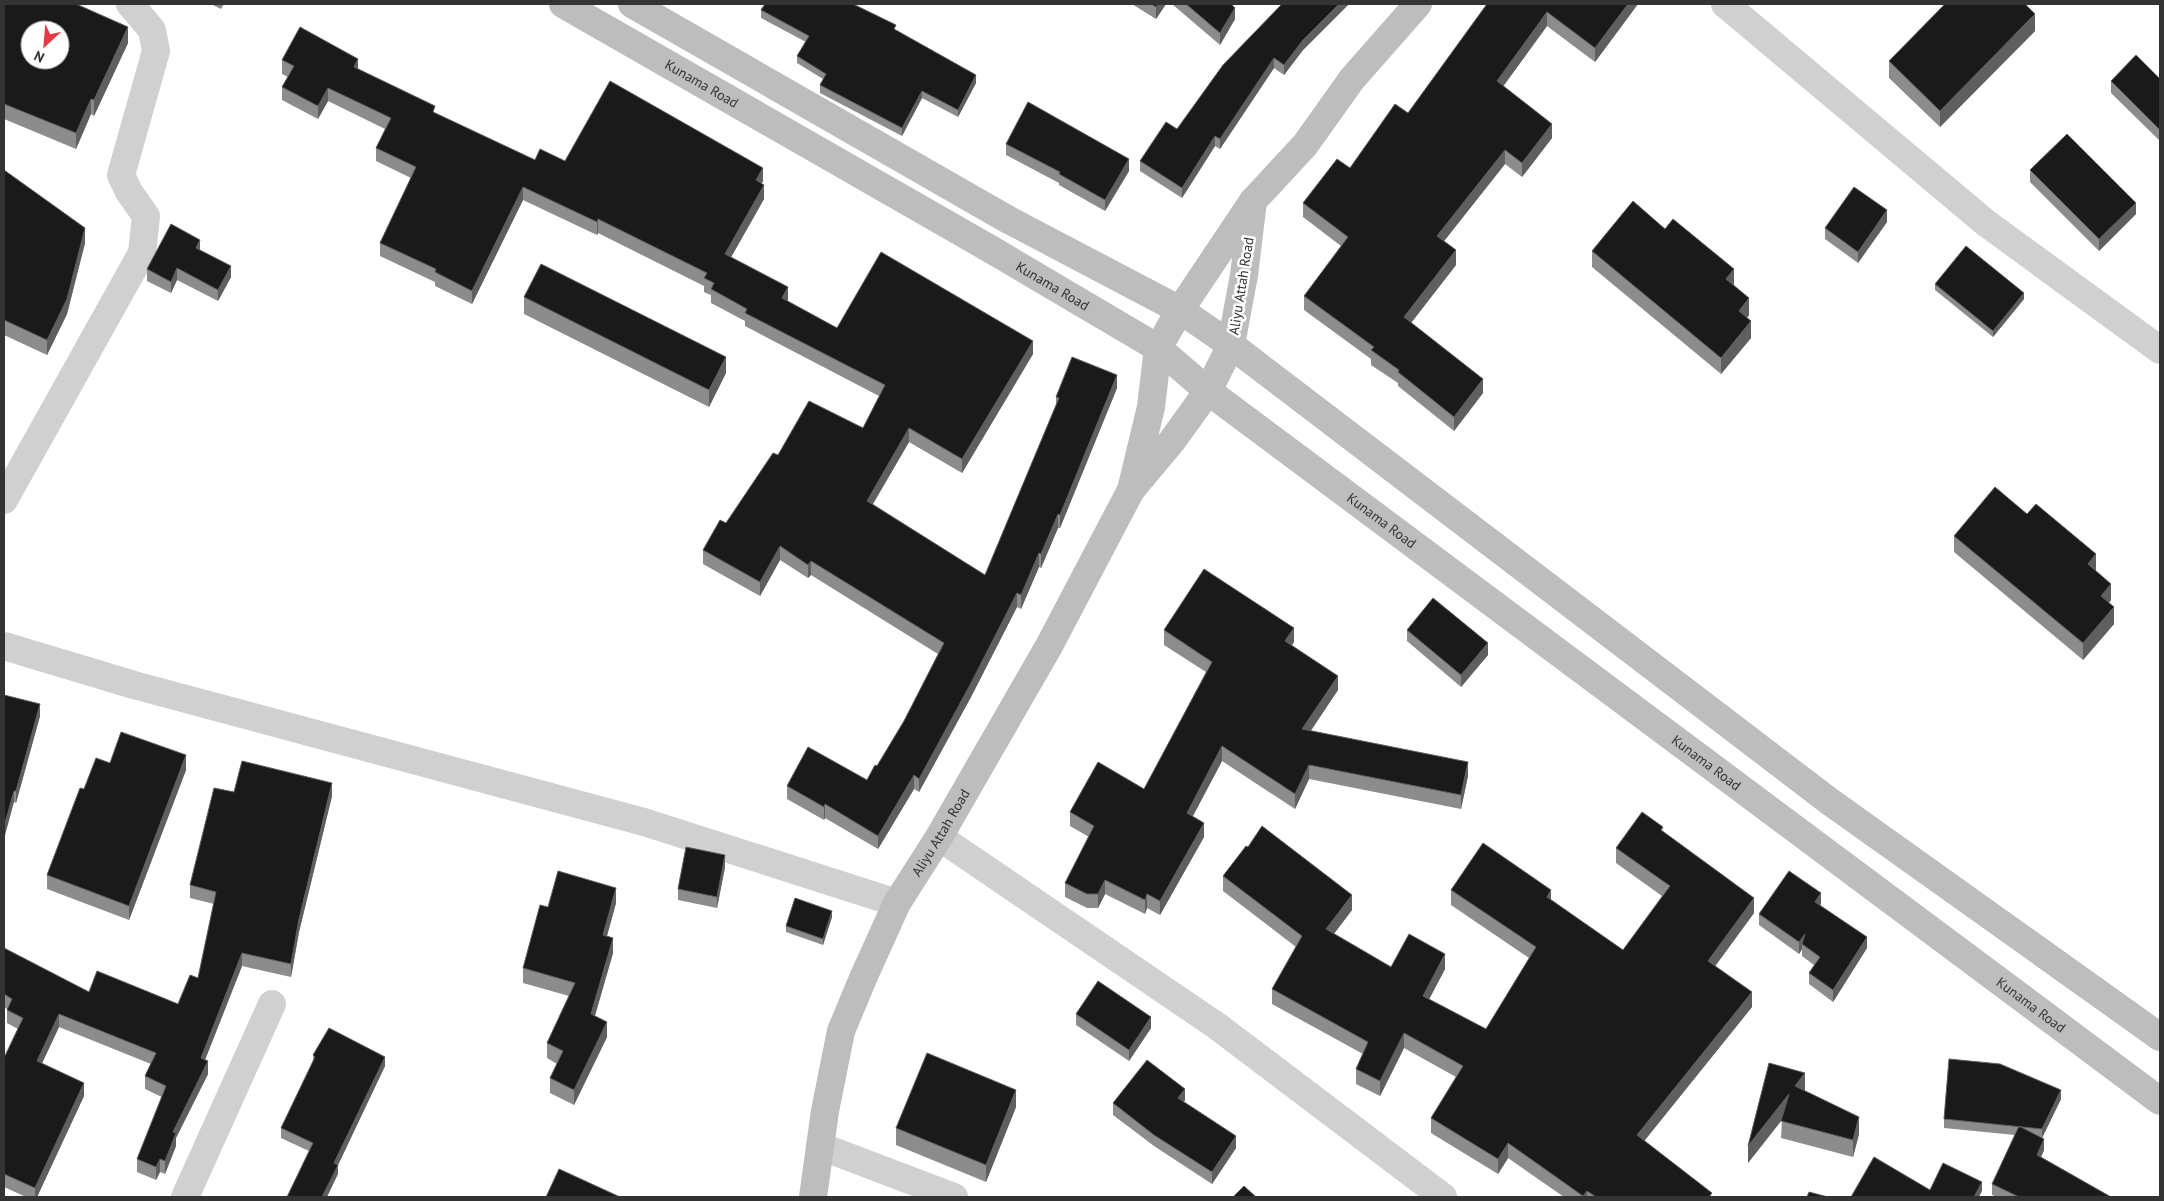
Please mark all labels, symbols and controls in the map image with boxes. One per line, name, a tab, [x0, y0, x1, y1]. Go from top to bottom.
north arrow	[20, 20, 70, 70]
text: N	[31, 47, 47, 67]
street label: Kunama Road	[662, 55, 742, 112]
street label: Aliyu Attah Road	[1224, 236, 1258, 336]
street label: Kunama Road	[1013, 257, 1093, 314]
street label: Kunama Road	[1343, 489, 1420, 552]
street label: Kunama Road	[1668, 731, 1745, 794]
street label: Aliyu Attah Road	[907, 786, 974, 880]
street label: Kunama Road	[1993, 973, 2069, 1037]

